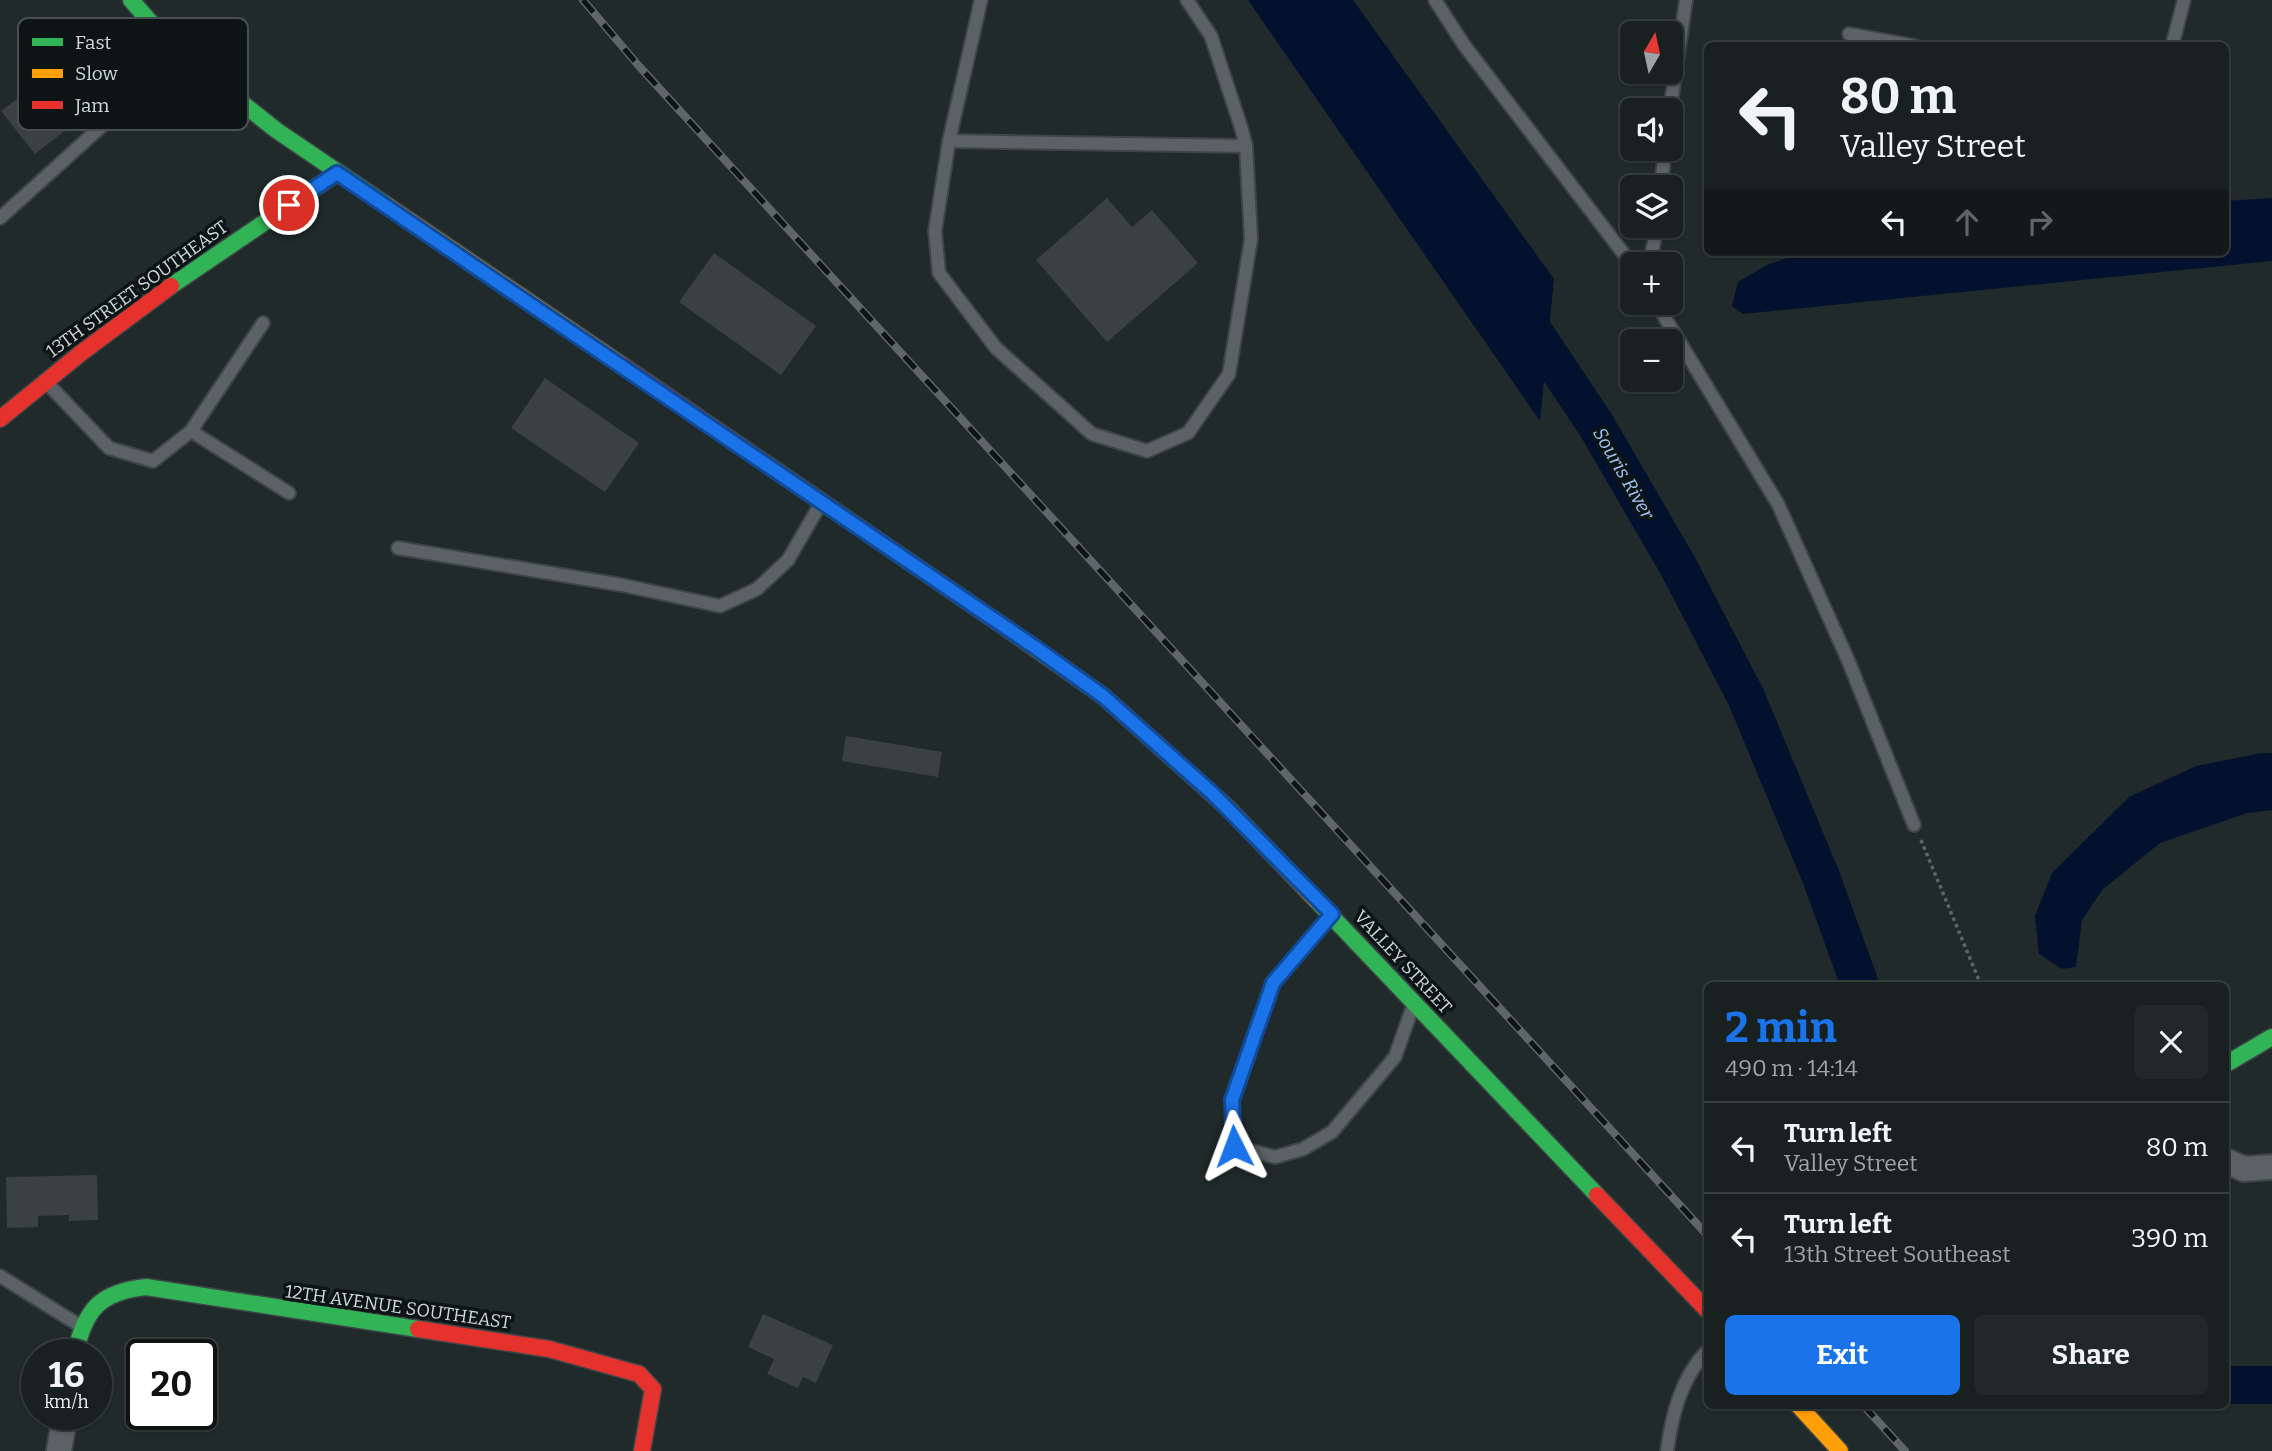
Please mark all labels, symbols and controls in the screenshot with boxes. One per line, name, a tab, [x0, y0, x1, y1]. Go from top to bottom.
legend	[18, 18, 248, 130]
north arrow	[1620, 21, 1684, 84]
map controls	[1620, 21, 1683, 392]
text: Fast	[75, 31, 112, 54]
text: Slow	[75, 62, 118, 85]
text: 80 m	[1840, 67, 1956, 126]
icon: left	[1725, 70, 1816, 161]
text: Jam	[74, 94, 109, 117]
button: sound	[1620, 98, 1683, 161]
text: Valley Street	[1840, 127, 2026, 165]
pin	[259, 175, 319, 235]
button: layers	[1620, 175, 1683, 238]
icon: arrive	[270, 186, 308, 224]
icon: left	[1875, 203, 1913, 241]
icon: ahead	[1948, 203, 1986, 241]
icon: right	[2021, 203, 2059, 241]
street label: 13TH STREET SOUTHEAST	[42, 216, 232, 362]
button: +	[1620, 252, 1683, 315]
button: −	[1620, 329, 1683, 392]
water label: Souris River	[1588, 423, 1660, 524]
street label: VALLEY STREET	[1350, 906, 1457, 1019]
text: 2 min	[1725, 1003, 1837, 1053]
button: close	[2134, 1005, 2208, 1079]
text: 490 m · 14:14	[1725, 1054, 1858, 1082]
position arrow	[1197, 1109, 1271, 1183]
text: Turn left	[1784, 1118, 1892, 1149]
icon: left	[1725, 1129, 1763, 1167]
text: 80 m	[2146, 1132, 2208, 1163]
text: Valley Street	[1784, 1149, 1918, 1177]
text: Turn left	[1784, 1209, 1892, 1240]
icon: left	[1725, 1220, 1763, 1258]
text: 390 m	[2131, 1223, 2208, 1254]
text: 13th Street Southeast	[1784, 1240, 2011, 1268]
street label: 12TH AVENUE SOUTHEAST	[284, 1280, 513, 1334]
button: Exit	[1725, 1315, 1960, 1395]
button: Share	[1974, 1315, 2208, 1395]
speed limit sign: 20	[126, 1339, 217, 1430]
text: 16	[49, 1354, 84, 1396]
text: km/h	[44, 1391, 89, 1413]

